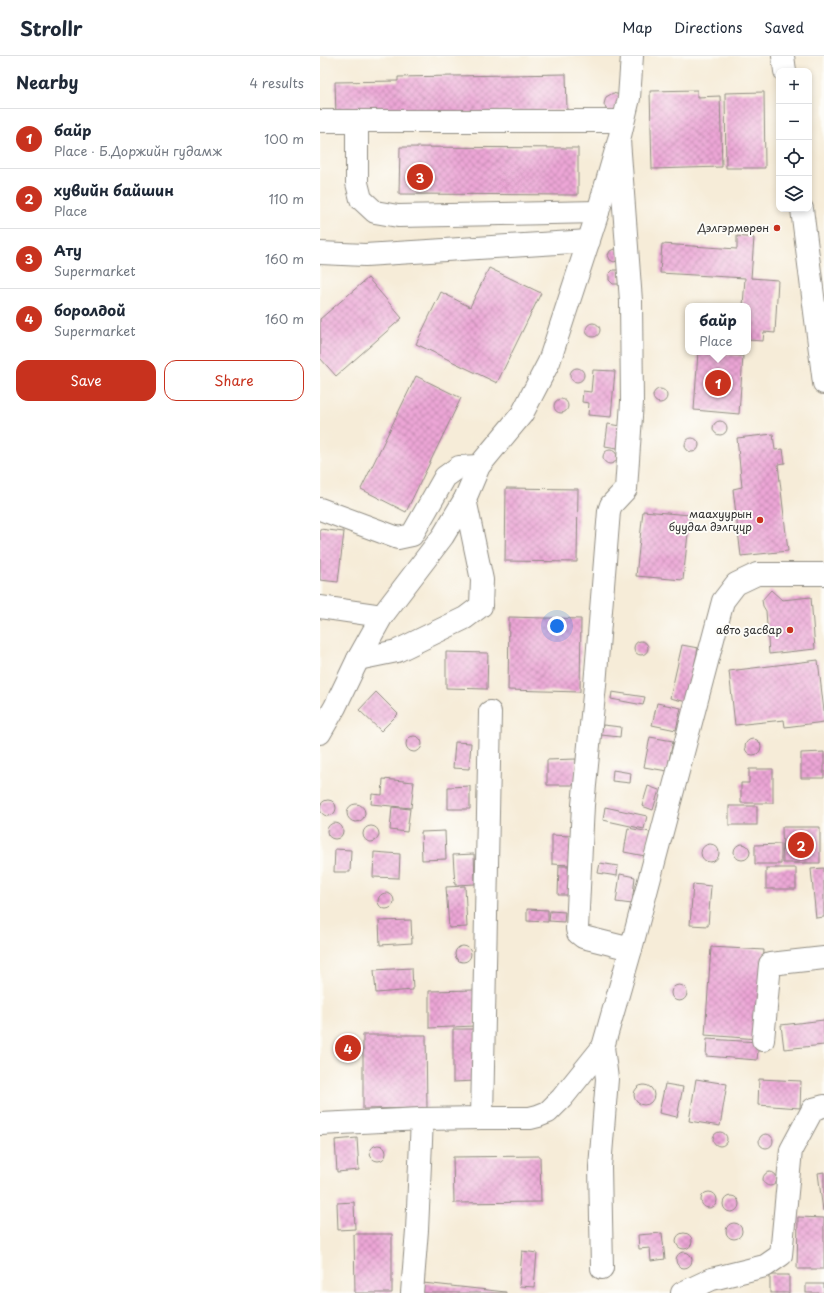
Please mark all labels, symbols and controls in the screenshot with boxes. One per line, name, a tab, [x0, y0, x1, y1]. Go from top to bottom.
text: Strollr	[20, 14, 83, 42]
text: Map	[622, 17, 652, 38]
text: Directions	[674, 17, 742, 38]
text: Saved	[764, 17, 804, 38]
map controls	[776, 68, 812, 212]
button: +	[776, 68, 812, 104]
text: Nearby	[16, 69, 78, 95]
text: 4 results	[250, 73, 304, 92]
button: −	[776, 104, 812, 140]
text: байр	[54, 118, 91, 141]
text: 1	[26, 129, 32, 148]
text: 100 m	[264, 129, 304, 148]
button: locate	[776, 140, 812, 176]
text: Place · Б.Доржийн гудамж	[54, 141, 222, 160]
pin: 3	[407, 162, 433, 192]
button: layers	[776, 176, 812, 212]
text: хувийн байшин	[54, 178, 174, 201]
text: 2	[24, 189, 34, 208]
text: 110 m	[269, 189, 304, 208]
text: Place	[54, 201, 87, 220]
place label: Дэлгэрмөрөн	[697, 219, 769, 236]
marker: Дэлгэрмөрөн	[772, 223, 782, 233]
text: Ату	[54, 238, 82, 261]
text: 3	[25, 249, 33, 268]
text: 160 m	[265, 249, 304, 268]
text: Supermarket	[54, 261, 136, 280]
text: боролдой	[54, 298, 126, 321]
popup	[685, 303, 751, 355]
text: байр	[699, 308, 737, 331]
text: 4	[25, 309, 33, 328]
text: 160 m	[265, 309, 304, 328]
text: Supermarket	[54, 321, 136, 340]
text: Place	[699, 331, 732, 350]
button: Save	[16, 360, 156, 401]
button: Share	[164, 360, 304, 401]
pin: 1	[705, 368, 731, 398]
place label: маахуурын буудал дэлгүүр	[669, 505, 752, 535]
marker: маахуурын буудал дэлгүүр	[755, 515, 765, 525]
your location	[547, 616, 567, 636]
place label: авто засвар	[716, 621, 782, 638]
marker: авто засвар	[785, 625, 795, 635]
pin: 2	[788, 830, 814, 860]
pin: 4	[335, 1033, 361, 1063]

